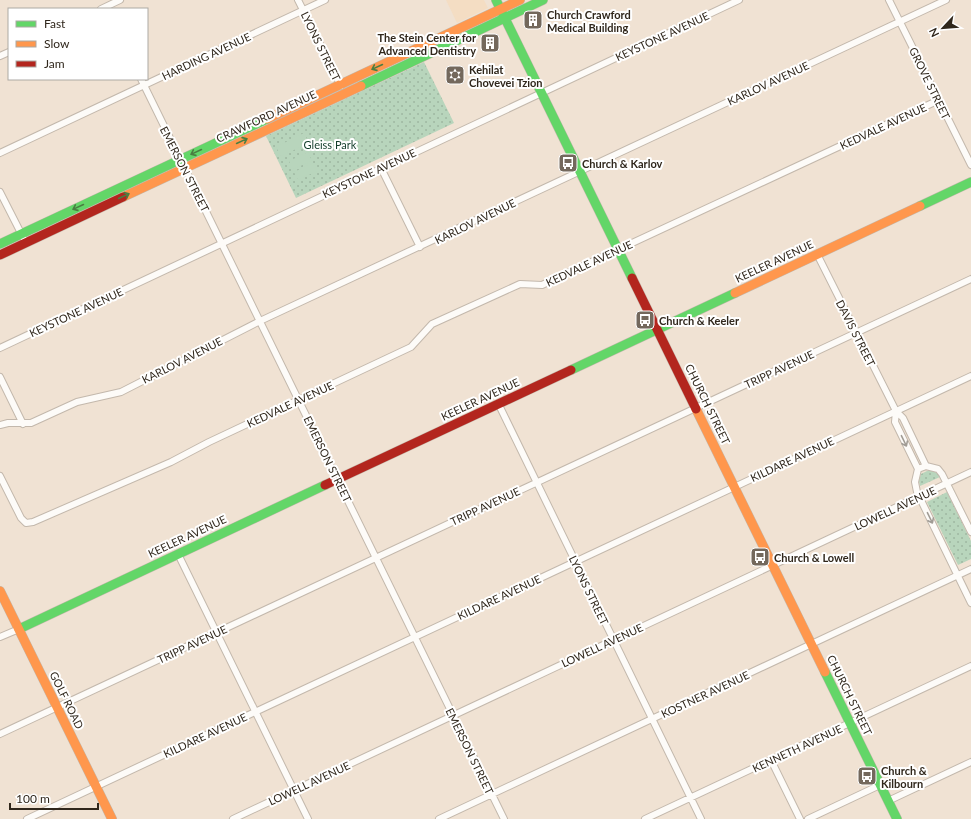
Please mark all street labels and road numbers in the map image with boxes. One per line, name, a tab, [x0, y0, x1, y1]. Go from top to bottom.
street label: LYONS STREET	[299, 9, 344, 83]
street label: KEYSTONE AVENUE	[613, 9, 711, 63]
street label: HARDING AVENUE	[159, 30, 253, 82]
street label: GROVE STREET	[907, 45, 953, 122]
street label: KARLOV AVENUE	[725, 58, 811, 108]
street label: CRAWFORD AVENUE	[214, 87, 318, 145]
street label: KEDVALE AVENUE	[838, 100, 928, 152]
street label: EMERSON STREET	[158, 124, 212, 214]
street label: KEYSTONE AVENUE	[320, 146, 418, 200]
street label: KARLOV AVENUE	[432, 196, 518, 246]
street label: KEDVALE AVENUE	[544, 237, 634, 289]
street label: KEELER AVENUE	[733, 237, 815, 285]
street label: KEYSTONE AVENUE	[27, 285, 125, 339]
street label: DAVIS STREET	[834, 298, 879, 369]
street label: KARLOV AVENUE	[140, 334, 224, 386]
street label: TRIPP AVENUE	[742, 347, 816, 391]
street label: CHURCH STREET	[683, 362, 733, 447]
street label: KEELER AVENUE	[439, 375, 521, 423]
street label: KEDVALE AVENUE	[245, 378, 335, 430]
street label: EMERSON STREET	[301, 414, 355, 505]
street label: KILDARE AVENUE	[748, 434, 836, 484]
street label: LOWELL AVENUE	[852, 483, 938, 533]
street label: TRIPP AVENUE	[448, 484, 522, 528]
street label: KEELER AVENUE	[146, 512, 228, 560]
street label: LYONS STREET	[567, 553, 612, 627]
street label: KILDARE AVENUE	[455, 572, 543, 622]
street label: LOWELL AVENUE	[559, 620, 645, 670]
street label: TRIPP AVENUE	[155, 622, 229, 666]
street label: CHURCH STREET	[825, 653, 875, 738]
street label: KOSTNER AVENUE	[659, 668, 751, 720]
street label: GOLF ROAD	[47, 669, 87, 731]
street label: EMERSON STREET	[443, 706, 497, 797]
street label: KILDARE AVENUE	[161, 710, 249, 760]
street label: KENNETH AVENUE	[750, 721, 844, 775]
street label: LOWELL AVENUE	[266, 758, 352, 808]

